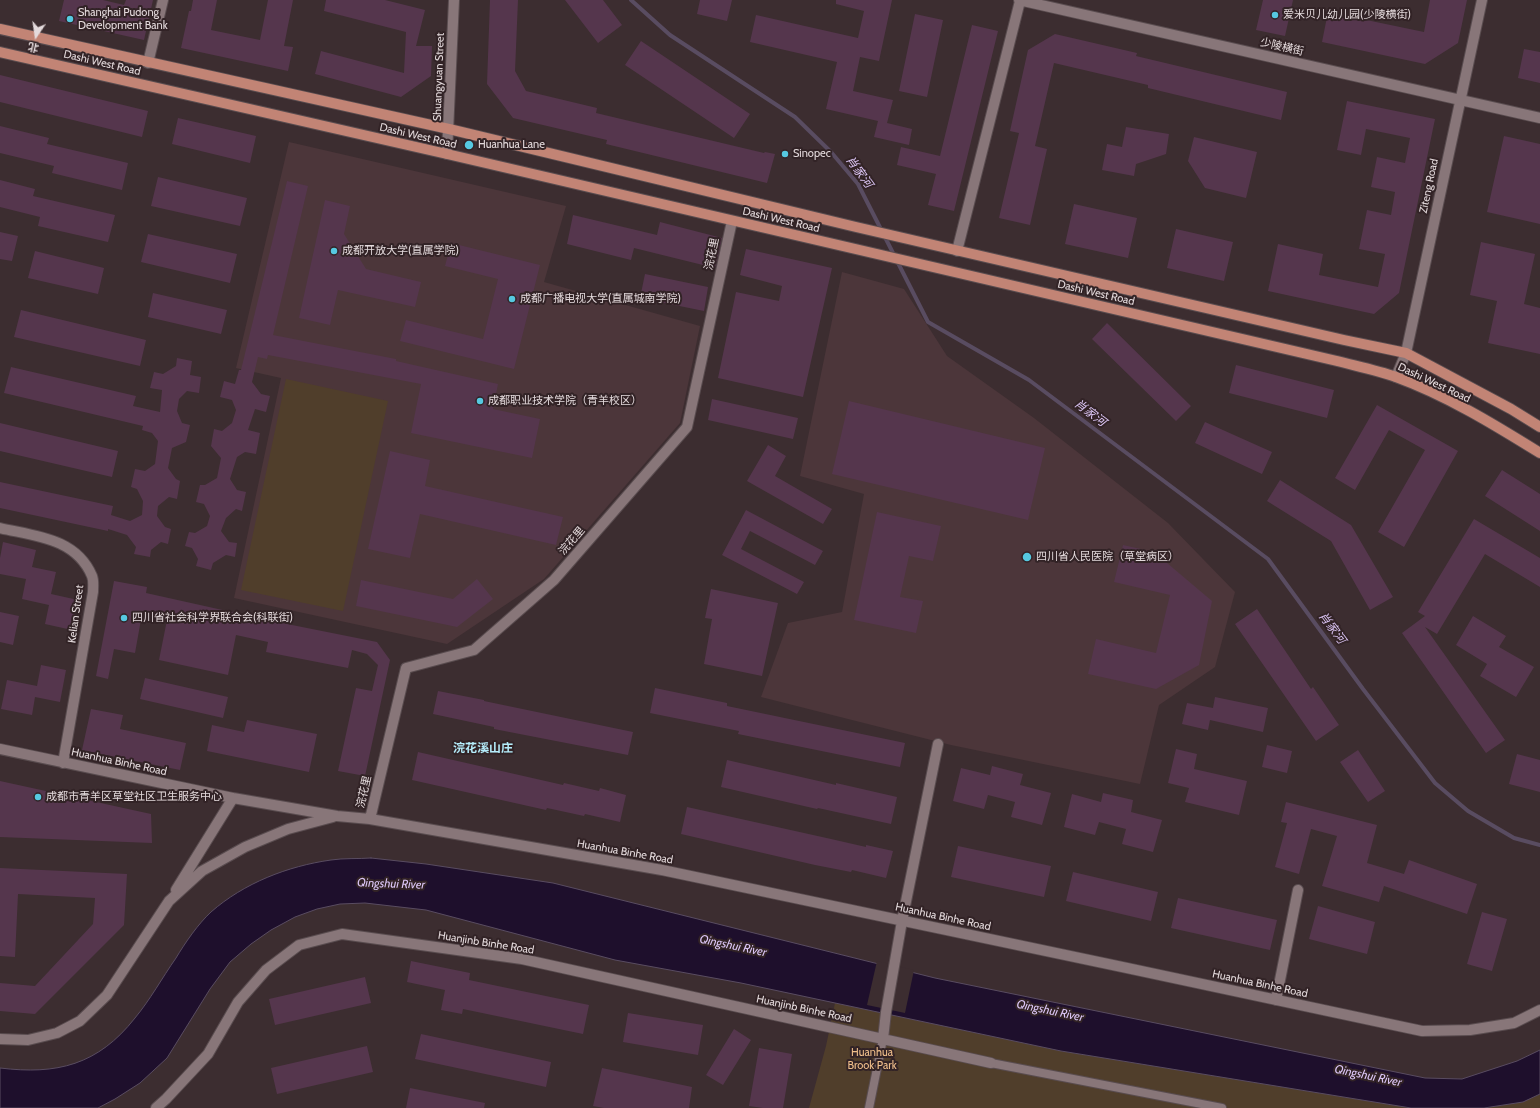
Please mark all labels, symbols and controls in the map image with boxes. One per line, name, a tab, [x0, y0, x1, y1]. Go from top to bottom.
place label: Shanghai Pudong Development Bank	[78, 6, 168, 32]
place label: 爱米贝儿幼儿园(少陵横街)	[1283, 8, 1411, 22]
marker: 爱米贝儿幼儿园(少陵横街)	[1270, 10, 1280, 20]
marker: Shanghai Pudong Development Bank	[65, 14, 75, 24]
north arrow	[16, 16, 56, 56]
street label: Shuangyuan Street	[431, 33, 447, 121]
street label: 少陵横街	[1259, 36, 1305, 58]
text: 北	[26, 40, 40, 56]
street label: Dashi West Road	[62, 48, 142, 78]
street label: Dashi West Road	[378, 121, 458, 151]
place label: Huanhua Lane	[478, 138, 545, 152]
marker: Huanhua Lane	[463, 139, 475, 151]
place label: Sinopec	[793, 147, 831, 161]
marker: Sinopec	[780, 149, 790, 159]
water label: 肖家河	[843, 153, 875, 191]
street label: Ziteng Road	[1417, 157, 1441, 215]
street label: Dashi West Road	[741, 205, 821, 235]
street label: 浣花里	[702, 236, 722, 272]
place label: 成都开放大学(直属学院)	[342, 244, 459, 258]
marker: 成都开放大学(直属学院)	[329, 246, 339, 256]
street label: Dashi West Road	[1056, 278, 1136, 308]
place label: 成都广播电视大学(直属城南学院)	[520, 292, 681, 306]
marker: 成都广播电视大学(直属城南学院)	[507, 294, 517, 304]
street label: Dashi West Road	[1396, 360, 1472, 406]
place label: 成都职业技术学院（青羊校区）	[488, 394, 642, 408]
marker: 成都职业技术学院（青羊校区）	[475, 396, 485, 406]
water label: 肖家河	[1071, 396, 1109, 430]
street label: 浣花里	[556, 524, 588, 558]
place label: 四川省人民医院（草堂病区）	[1036, 550, 1179, 564]
marker: 四川省人民医院（草堂病区）	[1021, 551, 1033, 563]
street label: Kelian Street	[65, 584, 87, 644]
water label: 肖家河	[1315, 609, 1349, 647]
place label: 四川省社会科学界联合会(科联街)	[132, 611, 293, 625]
marker: 四川省社会科学界联合会(科联街)	[119, 613, 129, 623]
district label: 浣花溪山庄	[453, 741, 513, 755]
street label: Huanhua Binhe Road	[70, 745, 168, 779]
street label: 浣花里	[354, 774, 374, 810]
place label: 成都市青羊区草堂社区卫生服务中心	[46, 790, 222, 804]
marker: 成都市青羊区草堂社区卫生服务中心	[33, 792, 43, 802]
street label: Huanhua Binhe Road	[576, 837, 674, 867]
water label: Qingshui River	[357, 876, 425, 892]
street label: Huanhua Binhe Road	[894, 900, 992, 934]
street label: Huanjinb Binhe Road	[437, 929, 535, 957]
water label: Qingshui River	[698, 932, 768, 960]
street label: Huanhua Binhe Road	[1211, 967, 1309, 1001]
street label: Huanjinb Binhe Road	[755, 992, 853, 1026]
water label: Qingshui River	[1015, 997, 1085, 1025]
park label: Huanhua Brook Park	[847, 1046, 897, 1072]
water label: Qingshui River	[1333, 1062, 1403, 1090]

